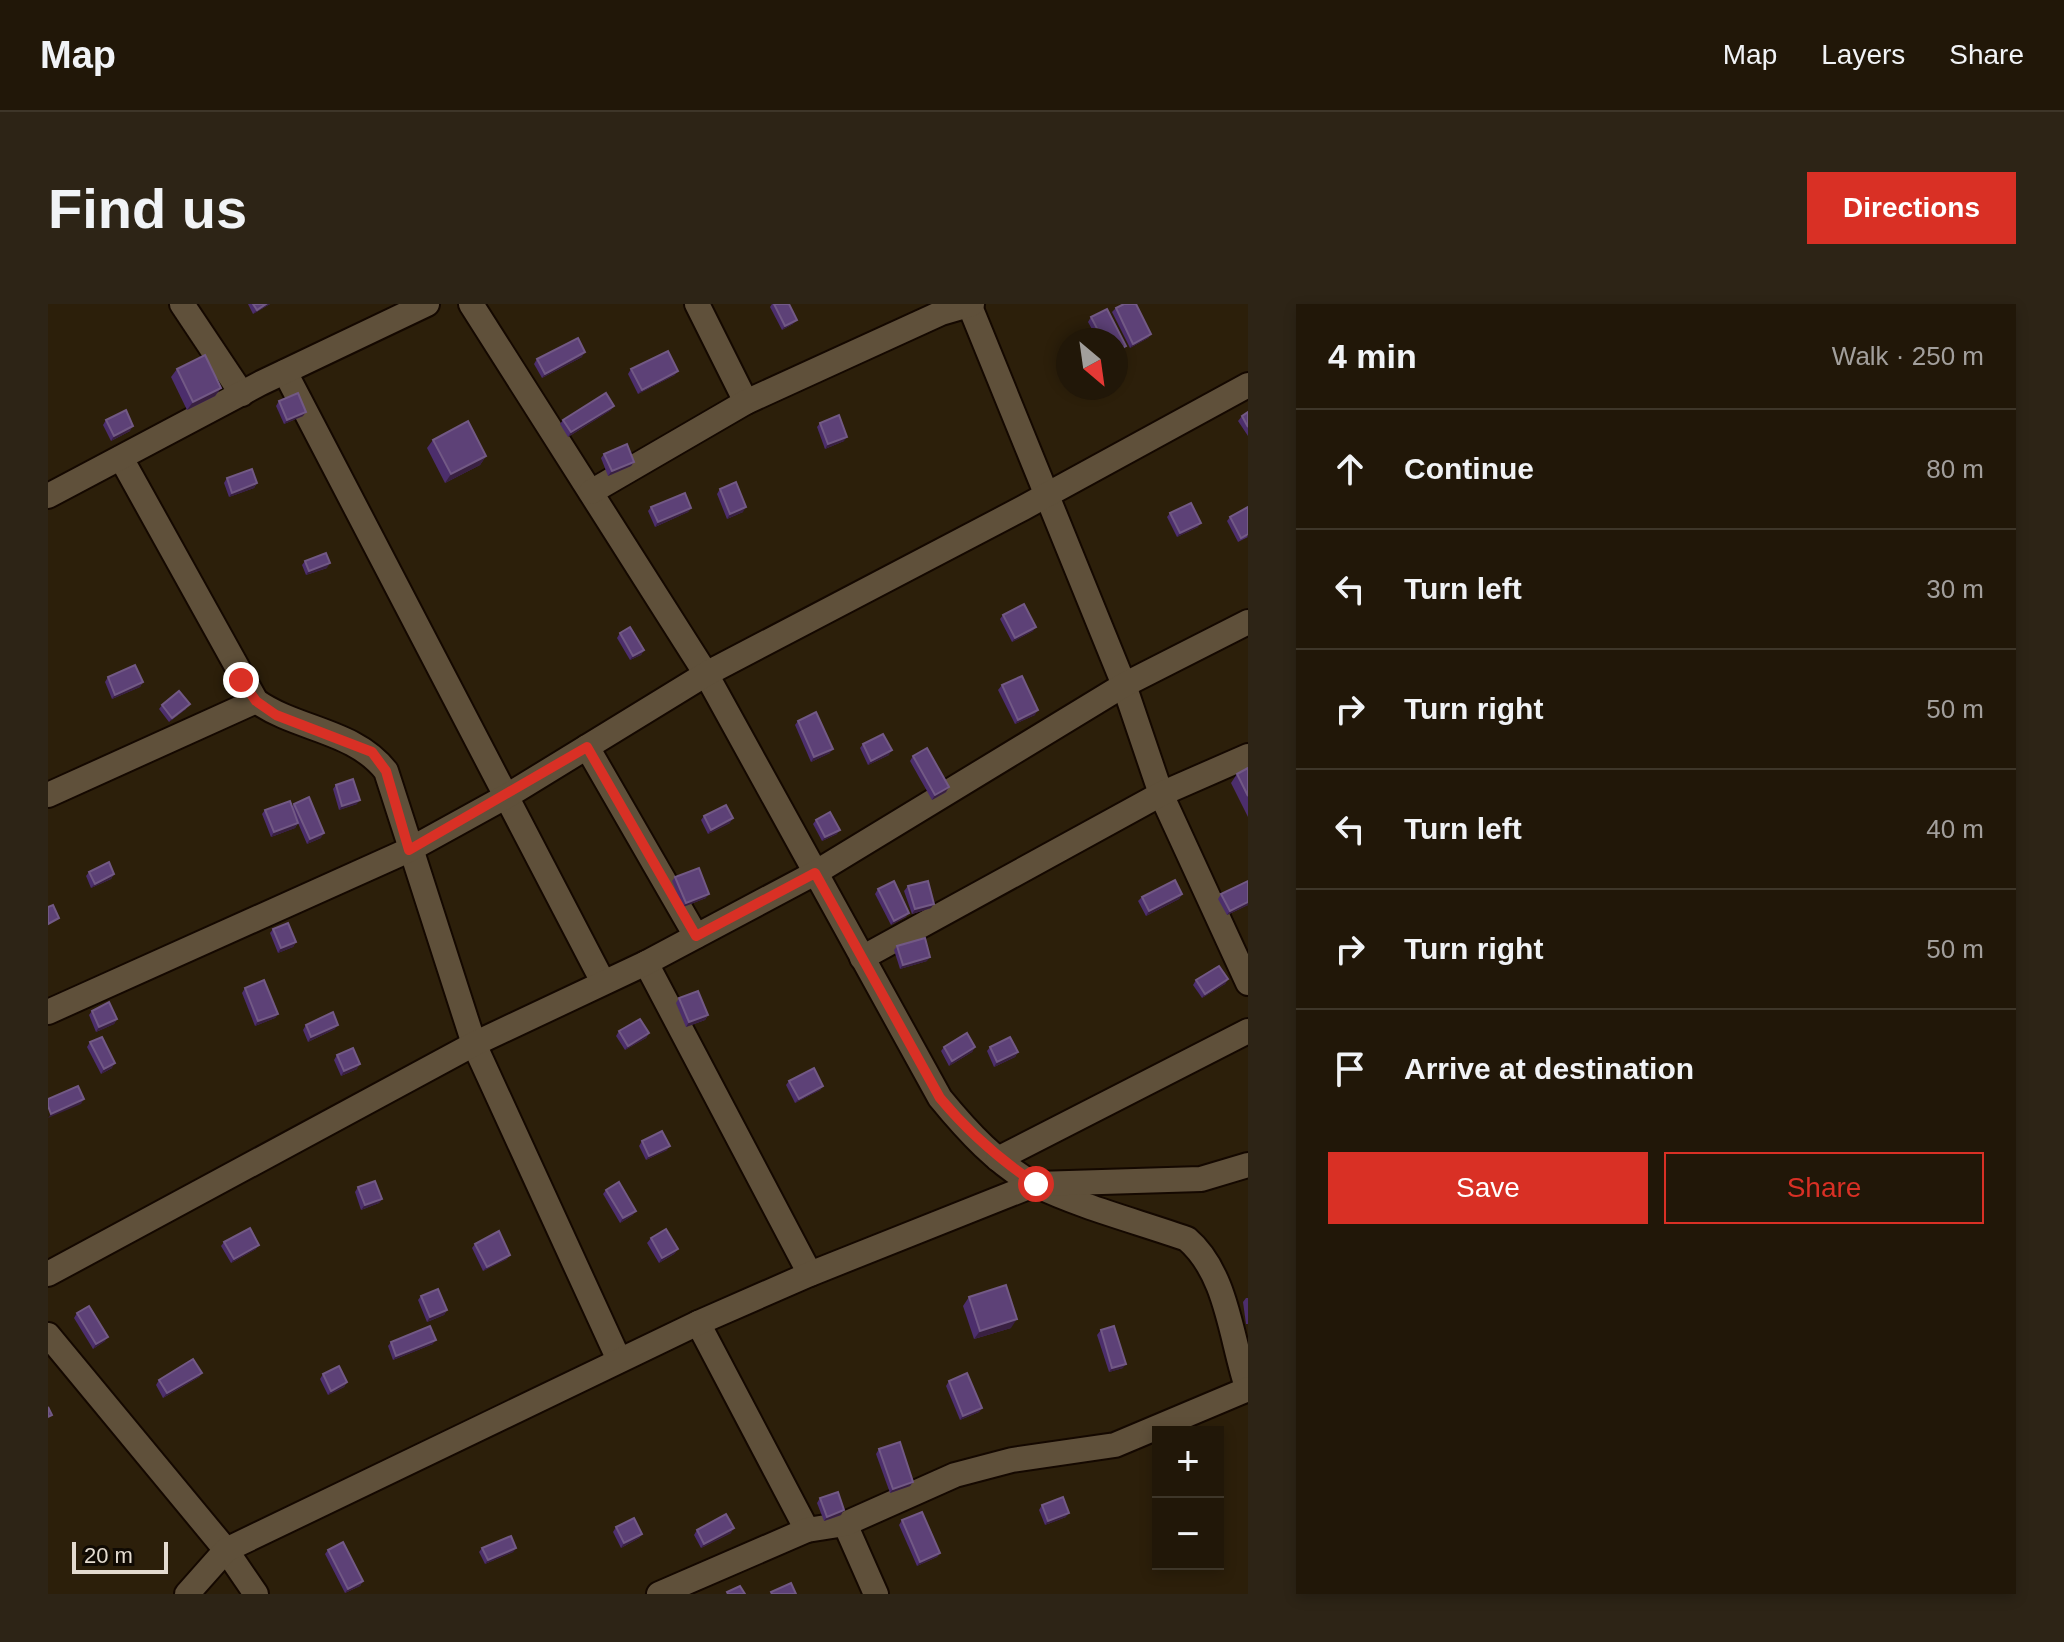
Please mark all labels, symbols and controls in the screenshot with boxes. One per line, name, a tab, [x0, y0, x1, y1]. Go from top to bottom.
text: Map	[40, 34, 116, 76]
text: Map	[1723, 39, 1777, 70]
text: Layers	[1821, 39, 1905, 70]
text: Share	[1949, 39, 2024, 70]
button: Directions	[1807, 172, 2016, 244]
text: Find us	[48, 177, 247, 240]
north arrow	[1056, 328, 1128, 400]
text: 4 min	[1328, 337, 1417, 375]
text: Walk · 250 m	[1832, 341, 1984, 371]
icon: ahead	[1328, 447, 1372, 491]
text: Continue	[1404, 452, 1534, 485]
text: 80 m	[1926, 454, 1984, 484]
icon: left	[1328, 567, 1372, 611]
text: Turn left	[1404, 572, 1522, 605]
text: 30 m	[1926, 574, 1984, 604]
route end	[223, 662, 259, 698]
icon: right	[1328, 687, 1372, 731]
text: Turn right	[1404, 692, 1543, 725]
text: 50 m	[1926, 694, 1984, 724]
icon: left	[1328, 807, 1372, 851]
text: Turn left	[1404, 812, 1522, 845]
text: 40 m	[1926, 814, 1984, 844]
icon: right	[1328, 927, 1372, 971]
text: Turn right	[1404, 932, 1543, 965]
text: 50 m	[1926, 934, 1984, 964]
icon: arrive	[1328, 1047, 1372, 1091]
text: Arrive at destination	[1404, 1052, 1694, 1085]
button: Save	[1328, 1152, 1648, 1224]
button: Share	[1664, 1152, 1984, 1224]
route start	[1018, 1166, 1054, 1202]
map controls	[1152, 1426, 1224, 1570]
button: +	[1152, 1426, 1224, 1498]
button: −	[1152, 1498, 1224, 1570]
scale bar	[72, 1538, 168, 1574]
text: 20 m	[84, 1543, 133, 1568]

